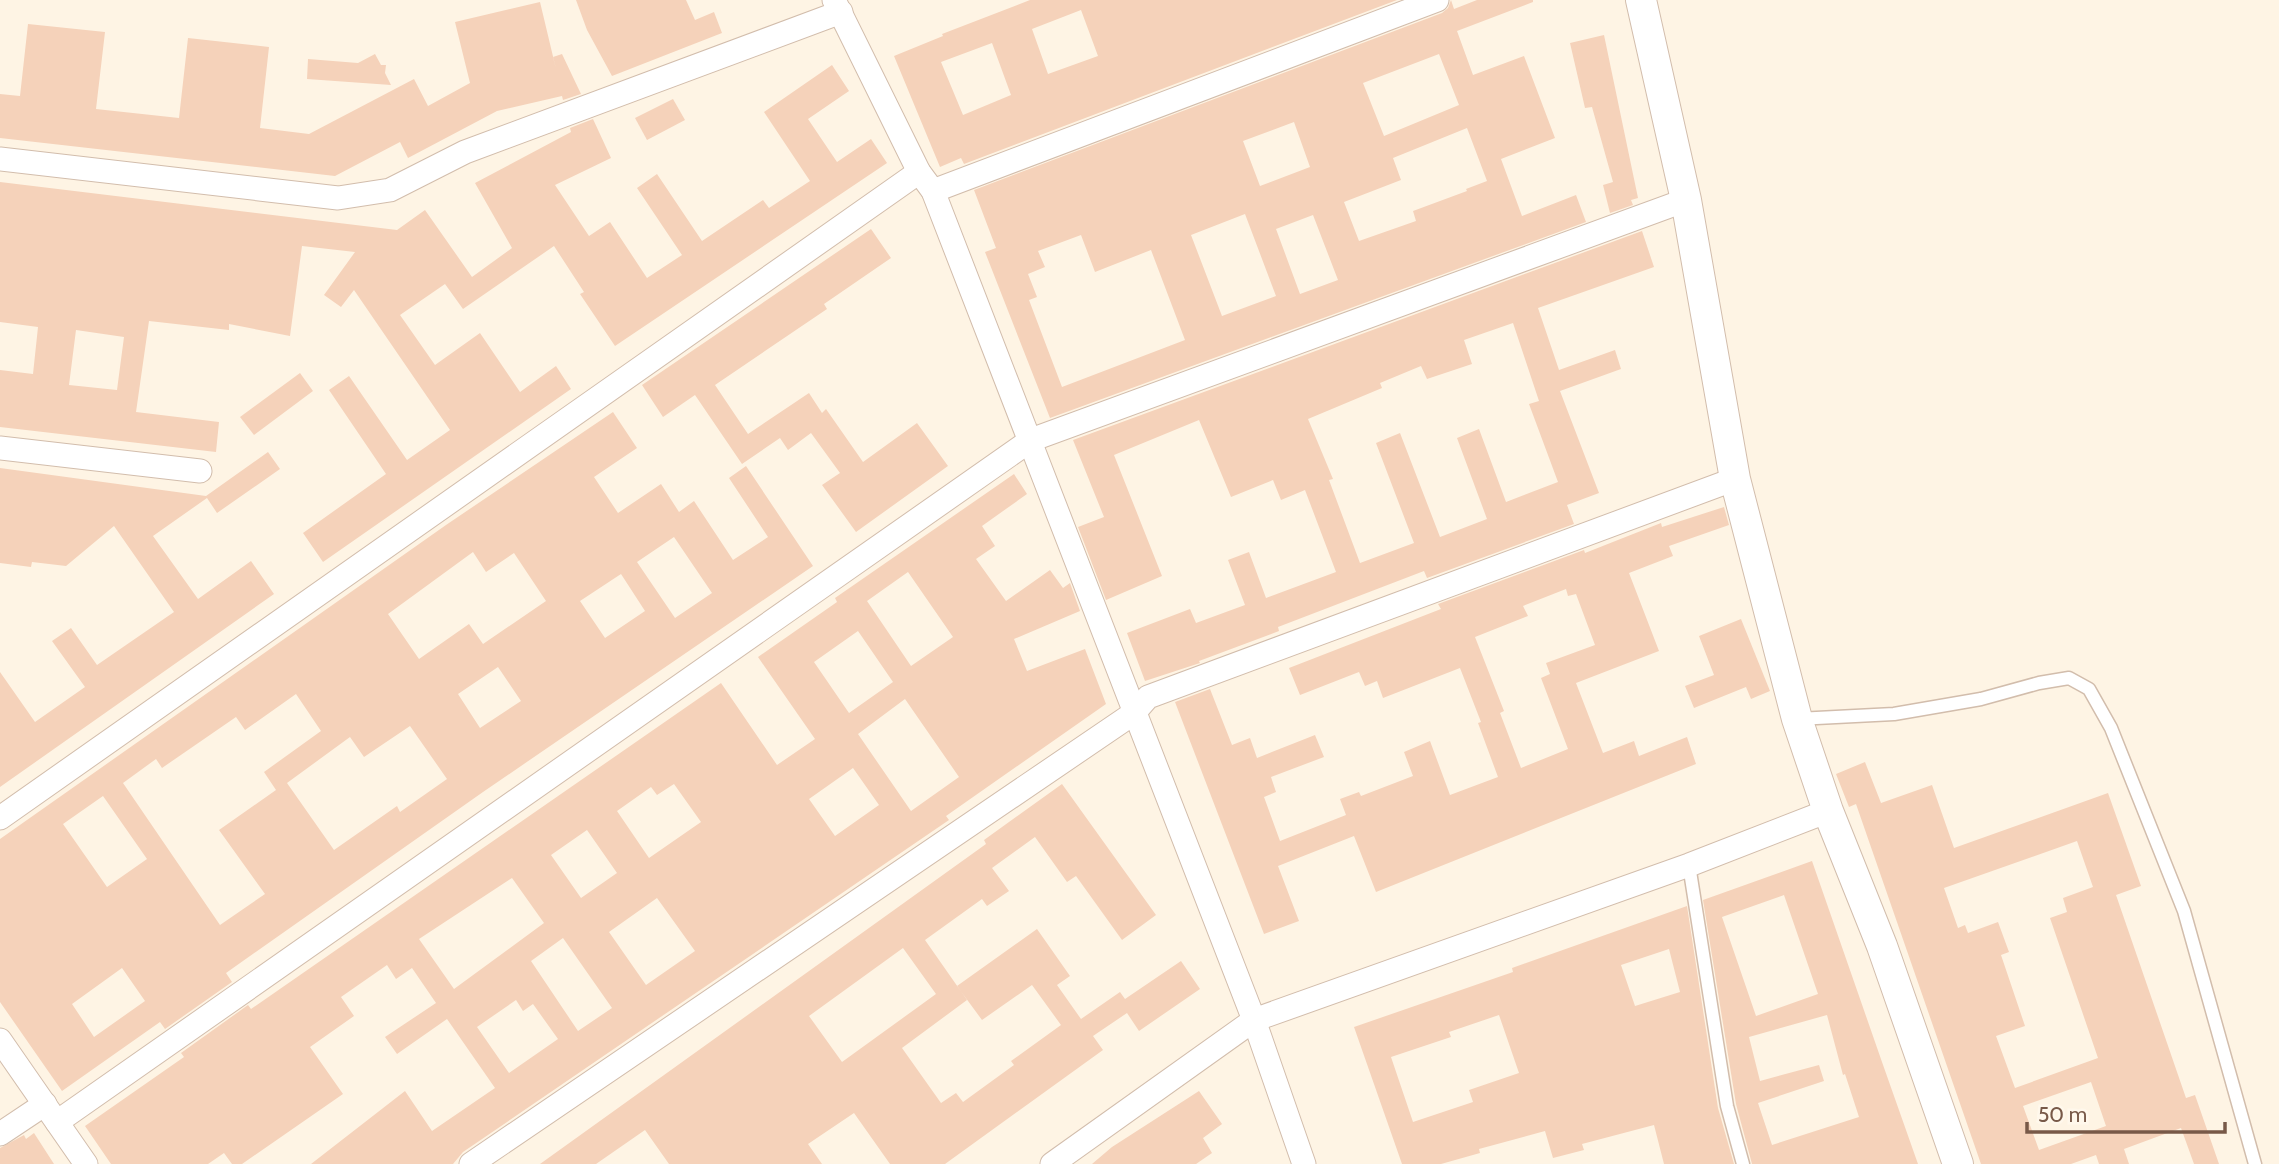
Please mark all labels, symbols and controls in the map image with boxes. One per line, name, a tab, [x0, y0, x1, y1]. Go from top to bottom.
scale bar	[2027, 1090, 2225, 1134]
text: 50 m	[2038, 1102, 2087, 1127]

